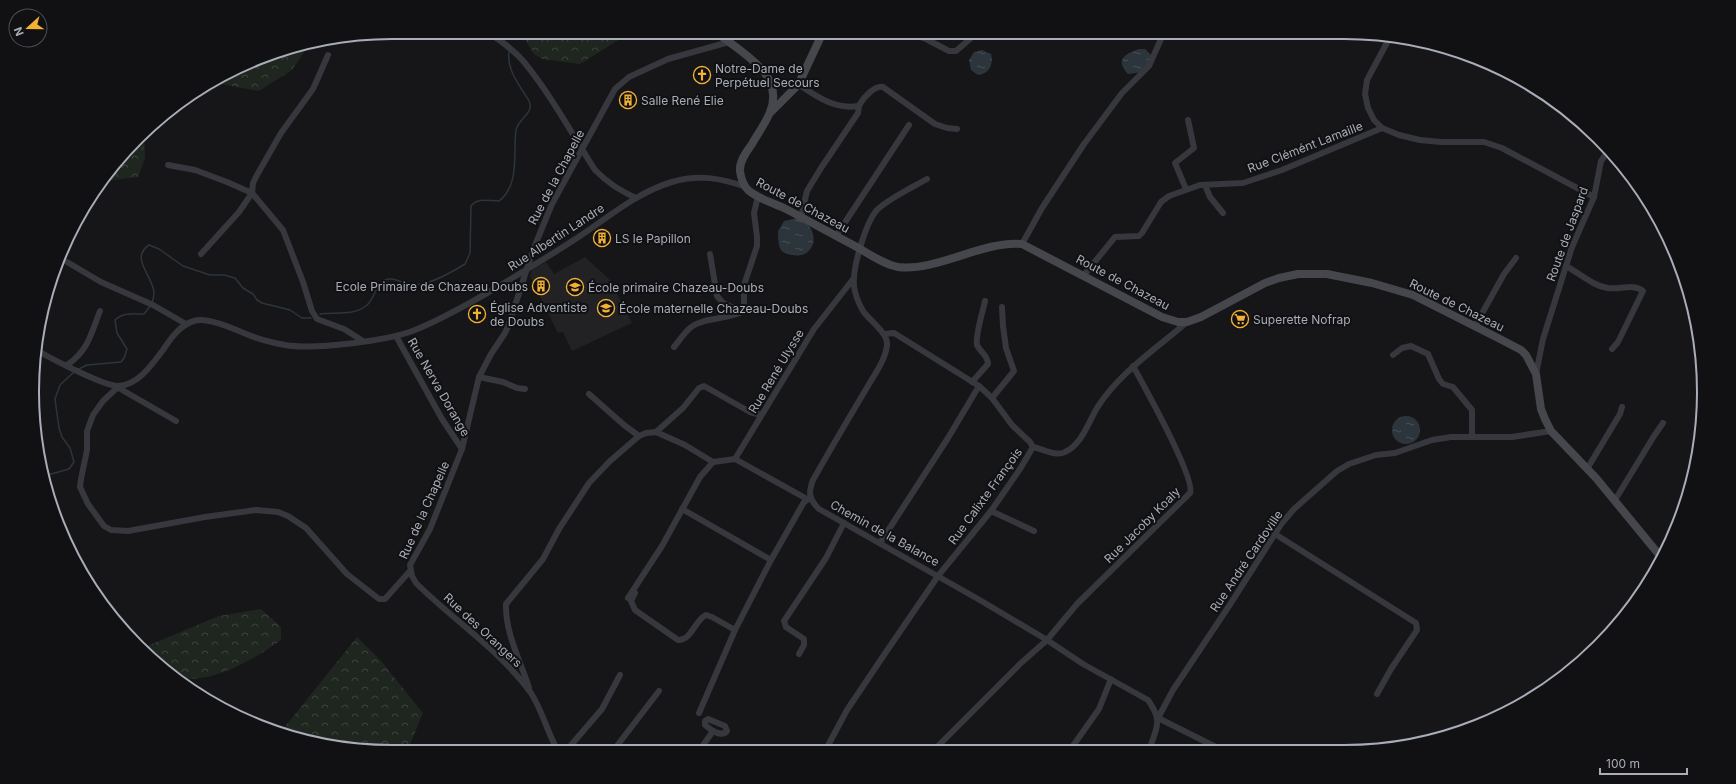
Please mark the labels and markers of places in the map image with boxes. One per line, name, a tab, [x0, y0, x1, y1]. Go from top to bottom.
place label: Notre-Dame de Perpétuel Secours	[715, 61, 820, 90]
church icon: Notre-Dame de Perpétuel Secours	[692, 65, 712, 85]
building icon: Salle René Elie	[618, 90, 638, 110]
place label: Salle René Elie	[641, 93, 724, 108]
building icon: LS le Papillon	[592, 228, 612, 248]
place label: LS le Papillon	[615, 231, 691, 246]
building icon: Ecole Primaire de Chazeau Doubs	[531, 276, 551, 296]
school or university icon: École primaire Chazeau-Doubs	[565, 277, 585, 297]
place label: Ecole Primaire de Chazeau Doubs	[336, 279, 528, 294]
place label: École primaire Chazeau-Doubs	[588, 280, 764, 295]
school or university icon: École maternelle Chazeau-Doubs	[596, 298, 616, 318]
place label: Église Adventiste de Doubs	[490, 300, 587, 329]
place label: École maternelle Chazeau-Doubs	[619, 301, 808, 316]
church icon: Église Adventiste de Doubs	[467, 304, 487, 324]
supermarket icon: Superette Nofrap	[1230, 309, 1250, 329]
place label: Superette Nofrap	[1253, 312, 1351, 327]

